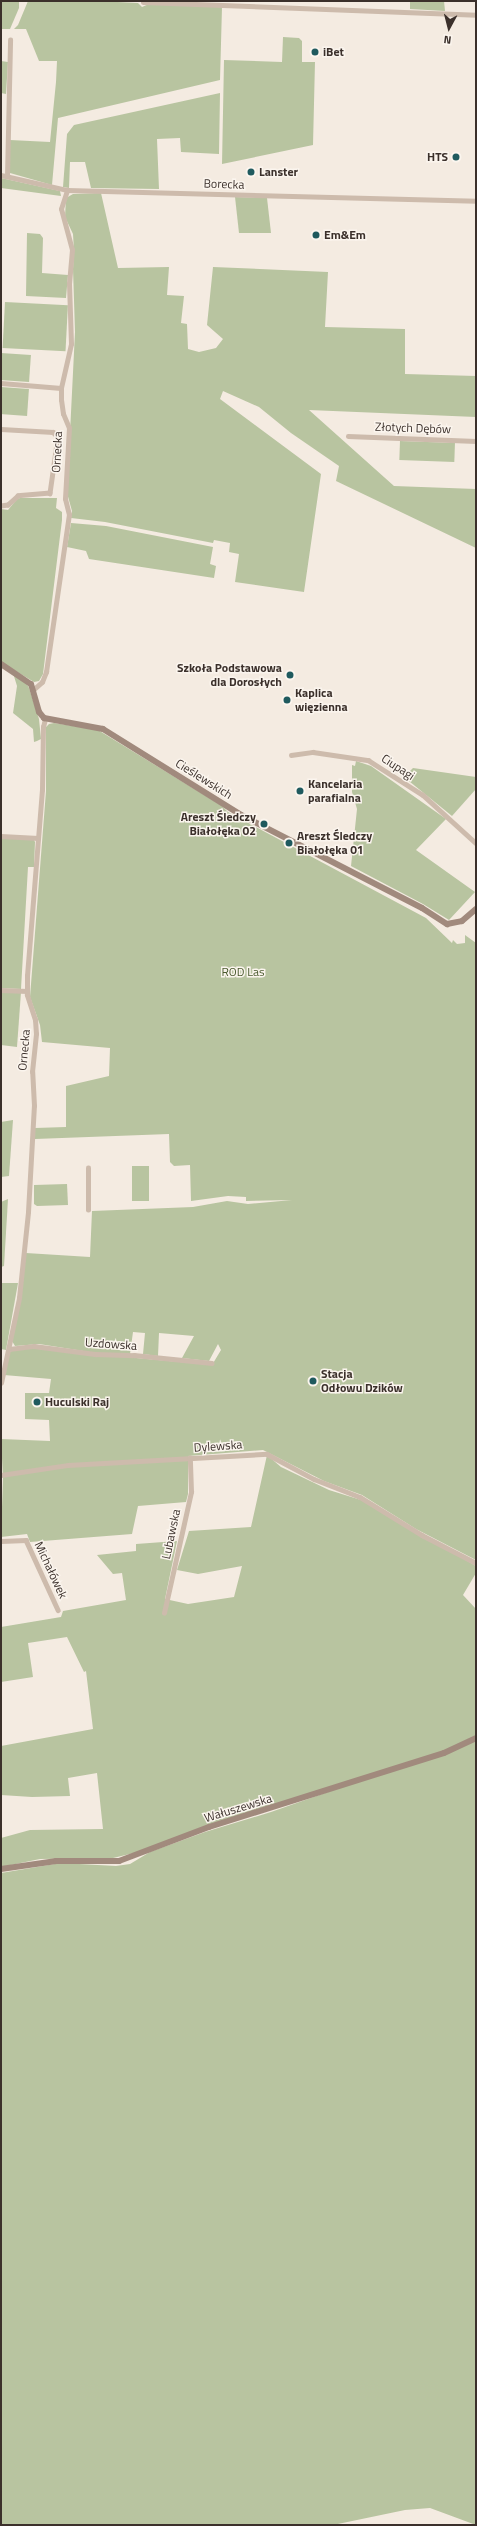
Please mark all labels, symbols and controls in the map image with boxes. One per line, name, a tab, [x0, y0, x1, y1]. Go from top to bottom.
north arrow	[429, 8, 469, 48]
text: N	[443, 32, 452, 48]
place label: iBet	[323, 45, 344, 59]
marker: iBet	[310, 47, 320, 57]
place label: HTS	[427, 150, 448, 164]
marker: HTS	[451, 152, 461, 162]
place label: Lanster	[259, 165, 298, 179]
marker: Lanster	[246, 167, 256, 177]
street label: Borecka	[203, 176, 245, 192]
place label: Em&Em	[324, 228, 366, 242]
marker: Em&Em	[311, 230, 321, 240]
street label: Złotych Dębów	[375, 419, 451, 437]
street label: Ornecka	[49, 431, 65, 473]
place label: Szkoła Podstawowa dla Dorosłych	[177, 661, 282, 689]
marker: Szkoła Podstawowa dla Dorosłych	[285, 670, 295, 680]
place label: Kaplica więzienna	[295, 686, 348, 714]
marker: Kaplica więzienna	[282, 695, 292, 705]
street label: Ciupagi	[379, 751, 417, 783]
street label: Cieślewskich	[173, 756, 235, 802]
place label: Kancelaria parafialna	[308, 777, 362, 805]
marker: Kancelaria parafialna	[295, 786, 305, 796]
place label: Areszt Śledczy Białołęka 02	[181, 810, 256, 838]
marker: Areszt Śledczy Białołęka 02	[259, 819, 269, 829]
place label: Areszt Śledczy Białołęka 01	[297, 829, 372, 857]
marker: Areszt Śledczy Białołęka 01	[284, 838, 294, 848]
park label: ROD Las	[221, 965, 265, 979]
street label: Ornecka	[15, 1029, 33, 1071]
street label: Uzdowska	[84, 1335, 138, 1353]
place label: Stacja Odłowu Dzików	[321, 1367, 403, 1395]
marker: Stacja Odłowu Dzików	[308, 1376, 318, 1386]
place label: Huculski Raj	[45, 1395, 109, 1409]
marker: Huculski Raj	[32, 1397, 42, 1407]
street label: Dylewska	[193, 1437, 243, 1455]
street label: Lubawska	[159, 1508, 183, 1560]
street label: Michałówek	[32, 1539, 70, 1601]
street label: Wałuszewska	[202, 1791, 274, 1825]

